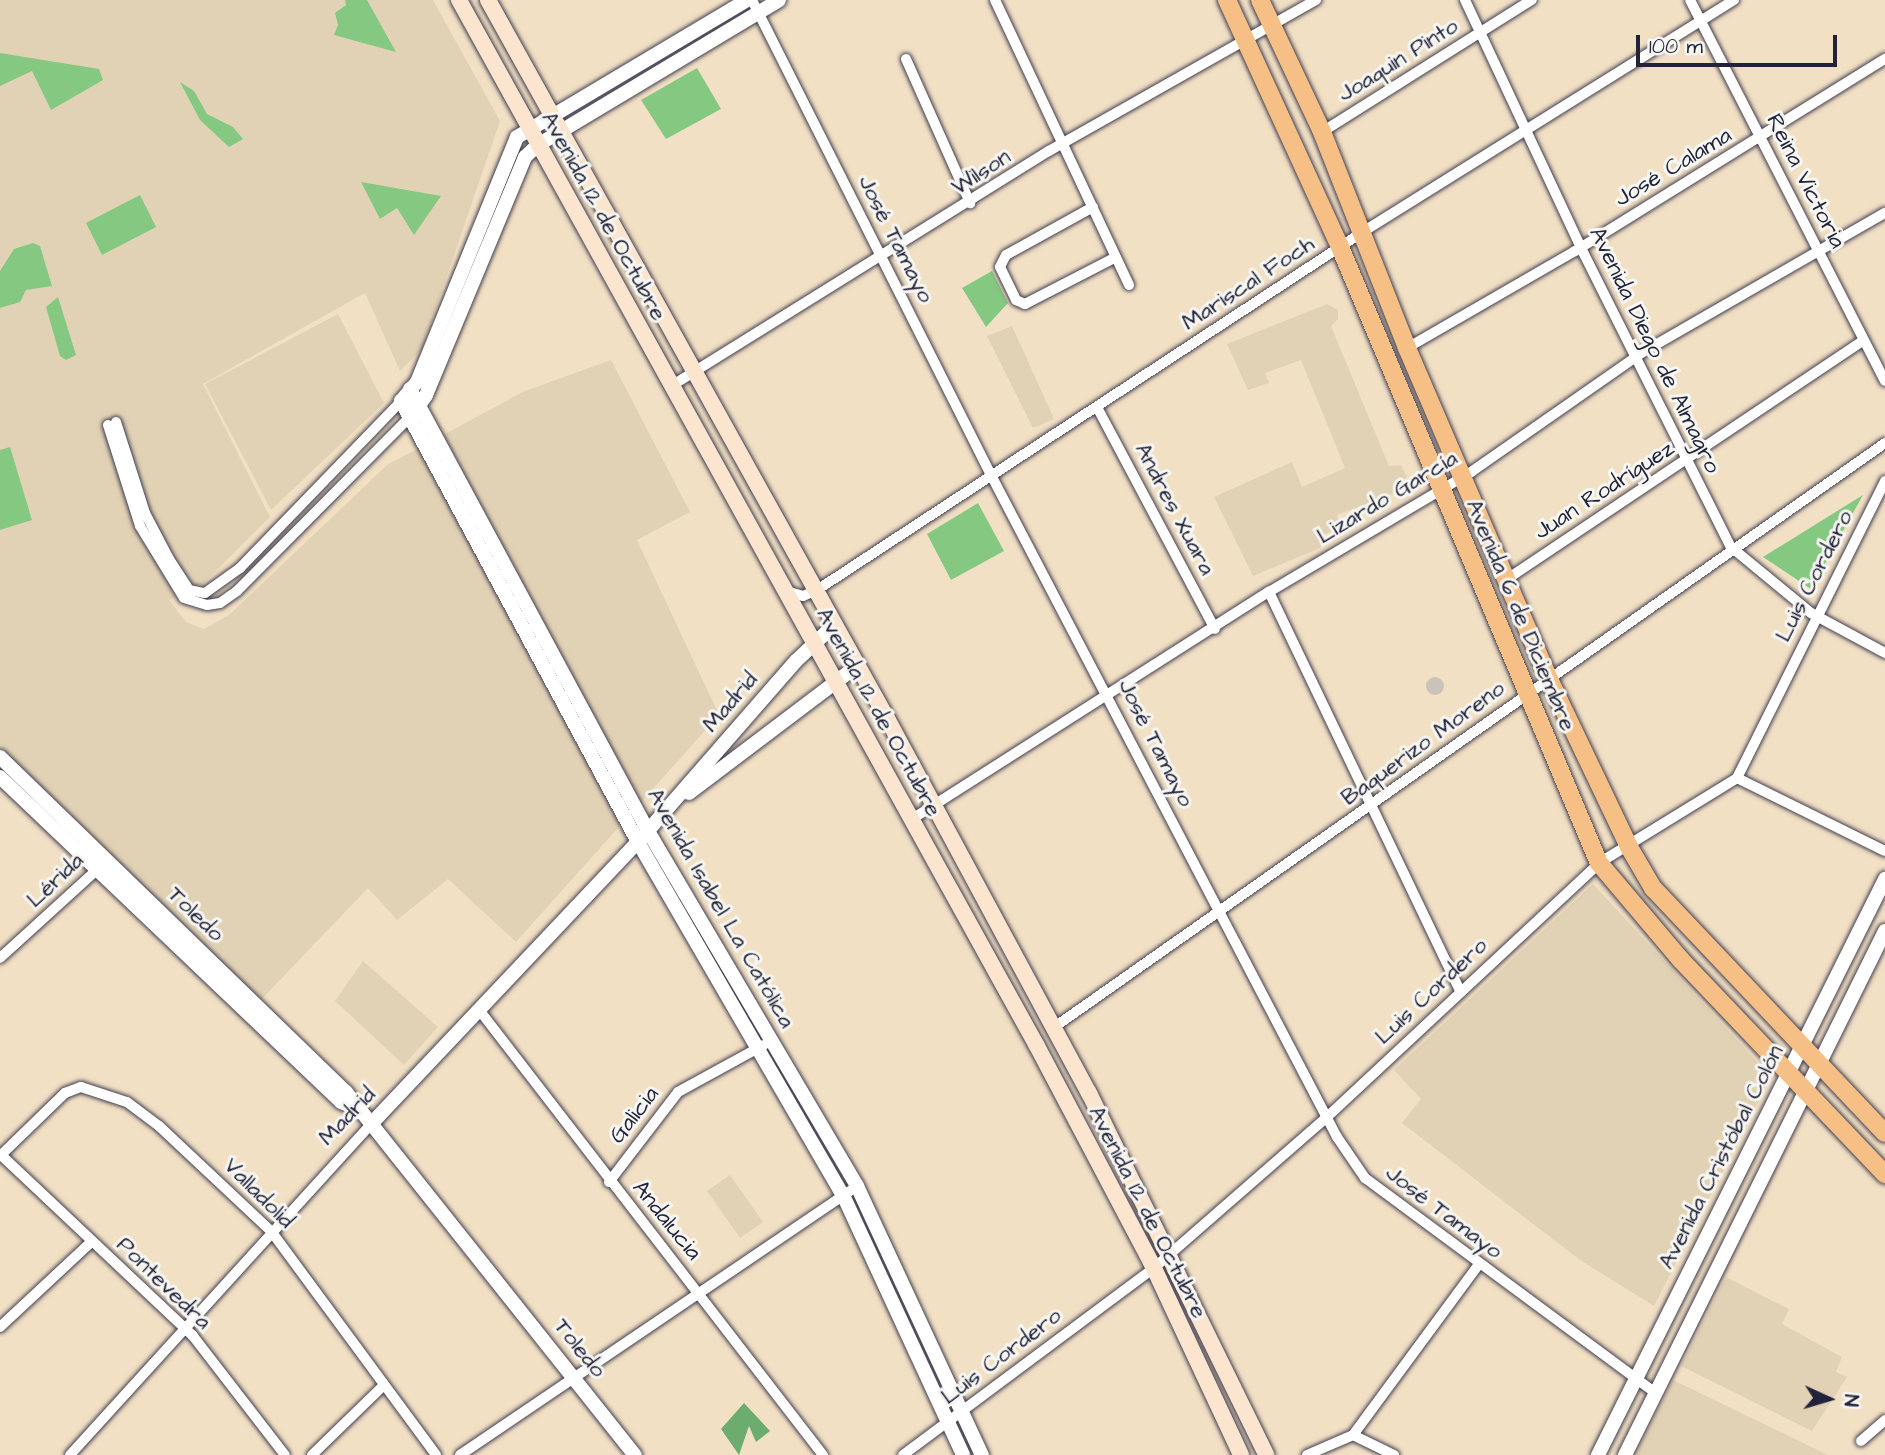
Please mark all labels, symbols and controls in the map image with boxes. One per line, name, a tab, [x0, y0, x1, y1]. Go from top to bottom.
street label: Joaquin Pinto	[1333, 12, 1463, 108]
scale bar	[1640, 21, 1841, 65]
text: 100 m	[1649, 32, 1703, 61]
street label: Avenida 12 de Octubre	[535, 107, 673, 325]
street label: Reina Victoria	[1760, 109, 1852, 253]
street label: José Calama	[1610, 121, 1736, 213]
street label: Wilson	[946, 143, 1016, 201]
street label: José Tamayo	[852, 171, 940, 307]
street label: Avenida Diego de Almagro	[1583, 222, 1727, 478]
street label: Mariscal Foch	[1177, 230, 1319, 336]
street label: Juan Rodríguez	[1529, 435, 1679, 545]
street label: Andres Xuara	[1129, 438, 1221, 580]
street label: Lizardo García	[1312, 444, 1462, 550]
street label: Avenida 6 de Diciembre	[1460, 495, 1582, 735]
street label: Luis Cordero	[1769, 506, 1859, 646]
street label: Avenida 12 de Octubre	[810, 603, 948, 821]
street label: Madrid	[696, 666, 764, 738]
street label: Baquerizo Moreno	[1336, 674, 1510, 812]
street label: José Tamayo	[1112, 675, 1200, 811]
street label: Avenida Isabel La Católica	[641, 783, 801, 1033]
street label: Lérida	[21, 847, 89, 913]
street label: Toledo	[162, 880, 230, 948]
street label: Luis Cordero	[1369, 932, 1493, 1050]
street label: Avenida Cristóbal Colón	[1652, 1040, 1790, 1274]
street label: Madrid	[313, 1081, 381, 1151]
street label: Galicia	[603, 1081, 665, 1149]
street label: Avenida 12 de Octubre	[1082, 1101, 1214, 1323]
street label: Valladolid	[218, 1152, 300, 1234]
street label: José Tamayo	[1380, 1159, 1508, 1265]
street label: Andalucia	[626, 1174, 708, 1266]
street label: Pontevedra	[111, 1231, 217, 1335]
street label: Luis Cordero	[935, 1302, 1067, 1410]
street label: Toledo	[548, 1313, 612, 1383]
north arrow	[1794, 1364, 1864, 1434]
text: N	[1837, 1394, 1864, 1407]

